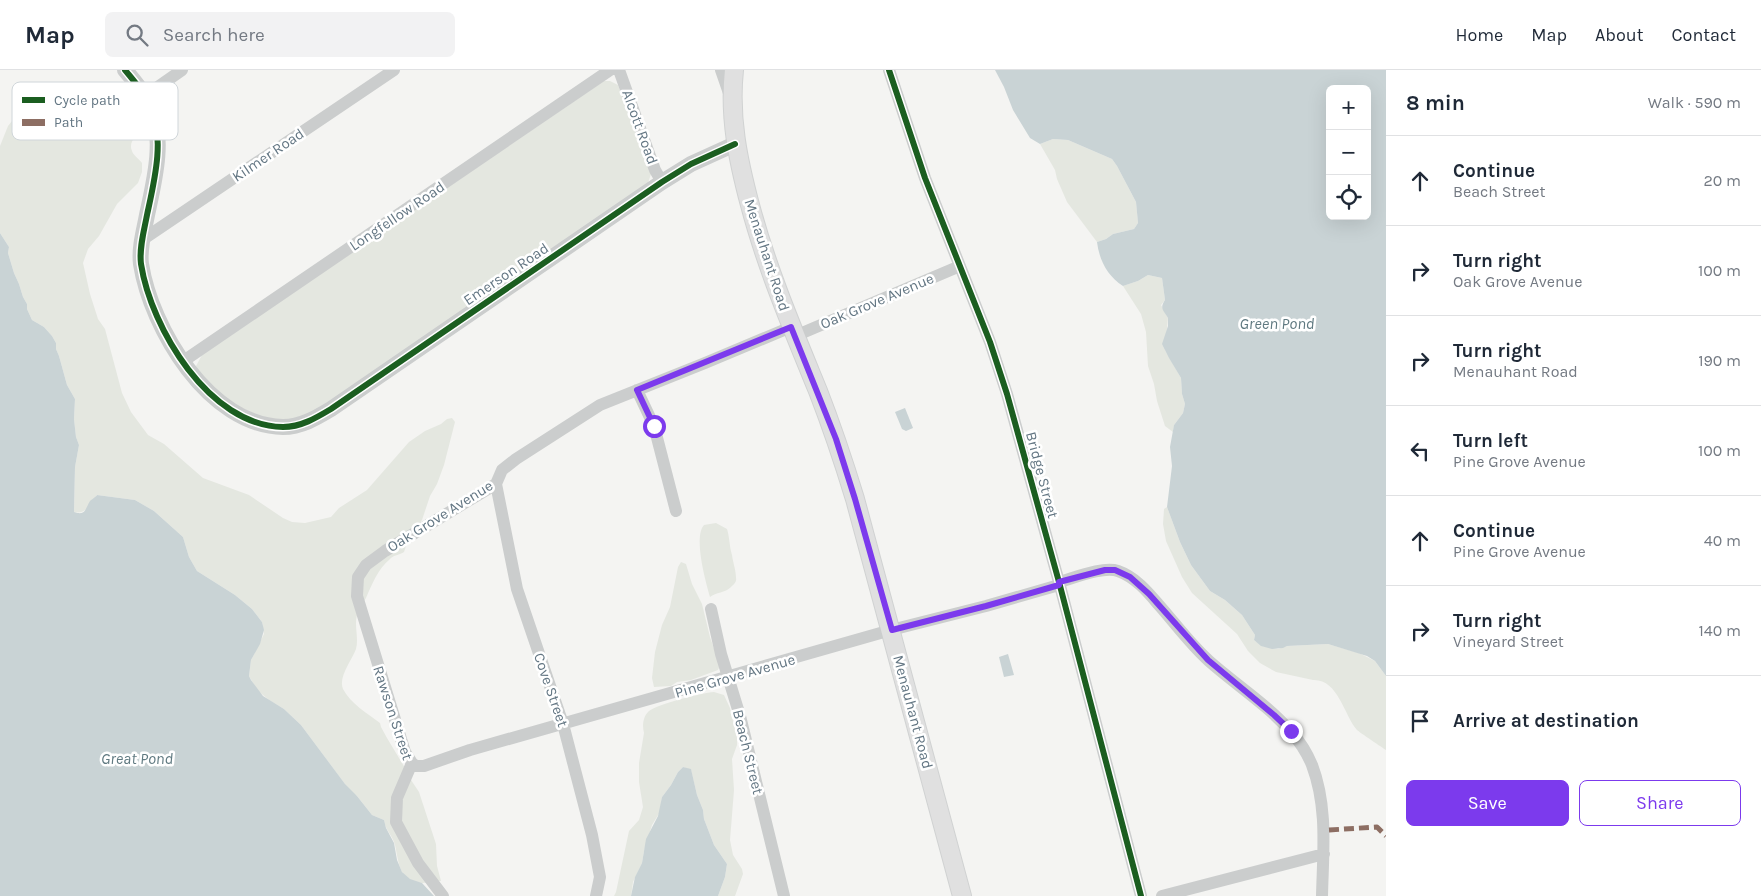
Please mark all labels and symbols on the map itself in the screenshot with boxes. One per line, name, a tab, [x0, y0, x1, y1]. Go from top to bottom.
legend	[12, 82, 178, 140]
street label: Alcott Road	[618, 87, 662, 167]
text: Cycle path	[54, 92, 120, 109]
text: Path	[54, 114, 83, 131]
street label: Kilmer Road	[229, 124, 307, 186]
street label: Longfellow Road	[346, 177, 448, 255]
street label: Menauhant Road	[740, 197, 794, 313]
street label: Emerson Road	[460, 239, 552, 309]
street label: Oak Grove Avenue	[818, 269, 936, 333]
water label: Green Pond	[1240, 314, 1315, 333]
route start	[643, 415, 666, 438]
street label: Bridge Street	[1022, 430, 1062, 521]
street label: Oak Grove Avenue	[384, 476, 496, 556]
street label: Cove Street	[530, 650, 572, 730]
street label: Pine Grove Avenue	[673, 650, 797, 702]
street label: Menauhant Road	[889, 653, 937, 771]
street label: Rawson Street	[369, 664, 417, 763]
street label: Beach Street	[729, 708, 767, 797]
route end	[1280, 720, 1303, 743]
water label: Great Pond	[101, 749, 174, 768]

